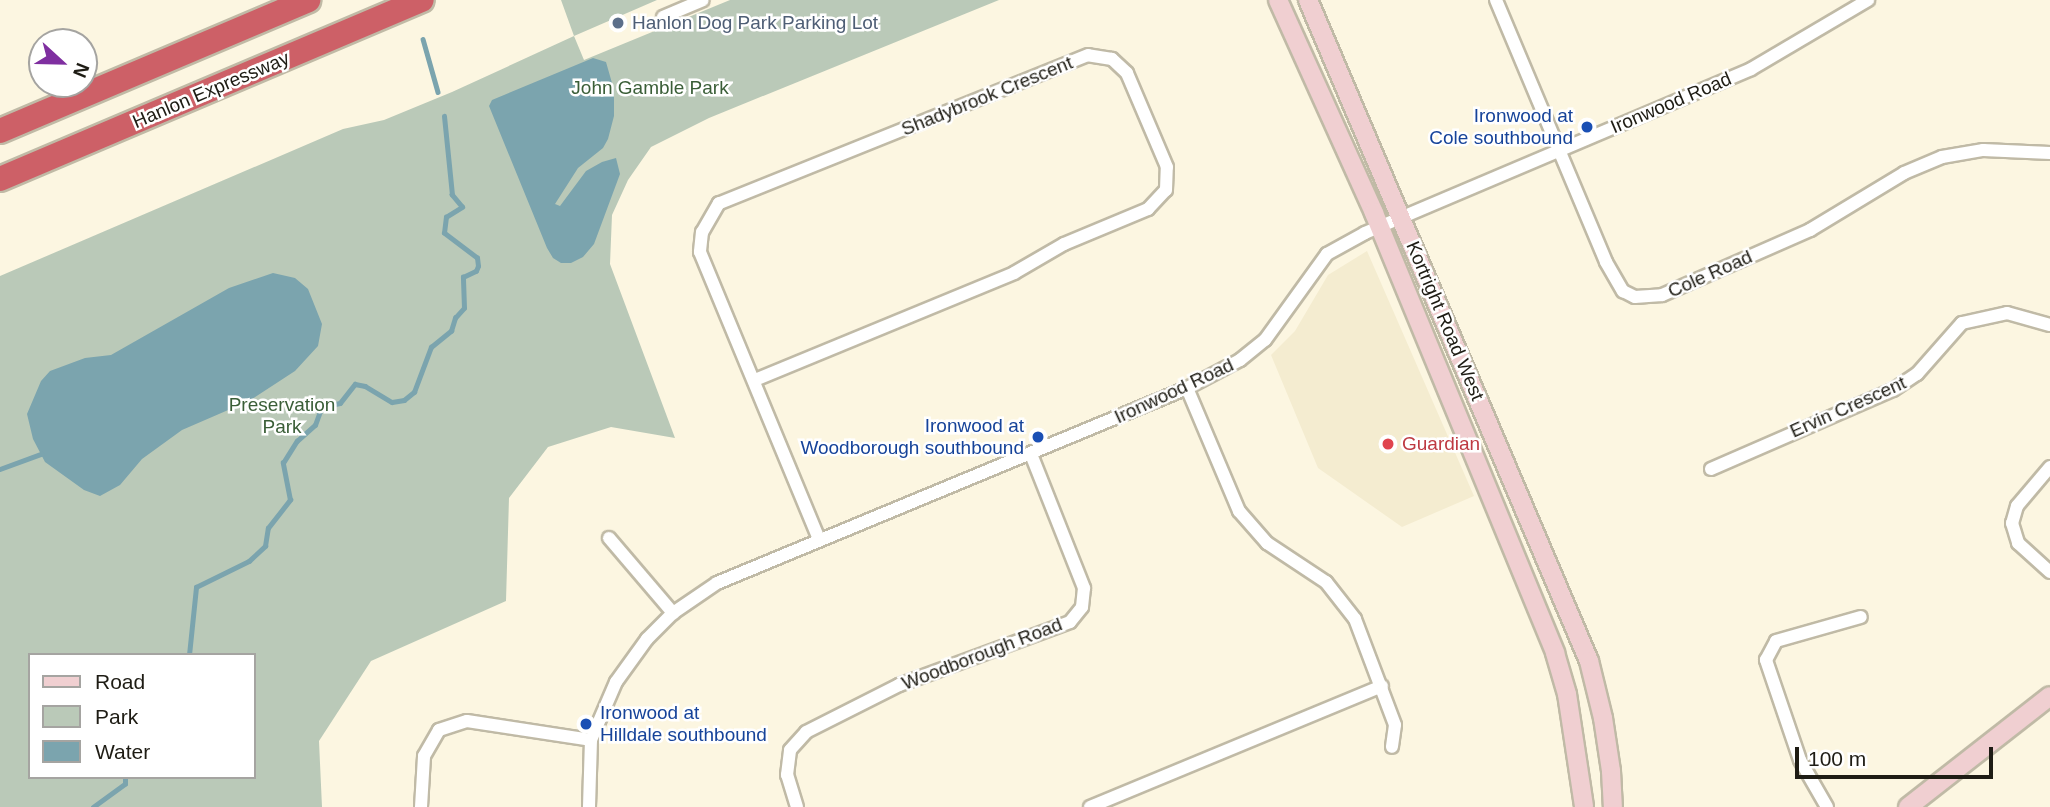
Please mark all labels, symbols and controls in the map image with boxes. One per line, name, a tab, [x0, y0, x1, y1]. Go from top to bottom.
place label: Hanlon Dog Park Parking Lot	[632, 12, 878, 34]
marker: Hanlon Dog Park Parking Lot	[610, 15, 626, 31]
north arrow	[28, 28, 98, 98]
street label: Hanlon Expressway	[129, 47, 293, 133]
street label: Shadybrook Crescent	[898, 51, 1076, 141]
text: N	[69, 60, 93, 81]
street label: Ironwood Road	[1607, 67, 1735, 139]
park label: John Gamble Park	[571, 77, 729, 99]
place label: Ironwood at Cole southbound	[1429, 105, 1573, 149]
marker: Ironwood at Cole southbound	[1579, 119, 1595, 135]
street label: Kortright Road West	[1401, 238, 1489, 404]
street label: Cole Road	[1664, 245, 1756, 303]
street label: Ironwood Road	[1111, 353, 1237, 429]
street label: Ervin Crescent	[1786, 371, 1910, 443]
park label: Preservation Park	[229, 394, 335, 438]
place label: Ironwood at Woodborough southbound	[800, 415, 1024, 459]
marker: Ironwood at Woodborough southbound	[1030, 429, 1046, 445]
place label: Guardian	[1402, 433, 1480, 455]
marker: Guardian	[1380, 436, 1396, 452]
street label: Woodborough Road	[899, 613, 1065, 695]
legend	[28, 653, 256, 779]
text: Road	[95, 670, 145, 693]
place label: Ironwood at Hilldale southbound	[600, 702, 767, 746]
text: Park	[95, 705, 138, 728]
marker: Ironwood at Hilldale southbound	[578, 716, 594, 732]
scale bar	[1798, 734, 1996, 778]
text: Water	[95, 740, 150, 763]
text: 100 m	[1808, 747, 1866, 770]

